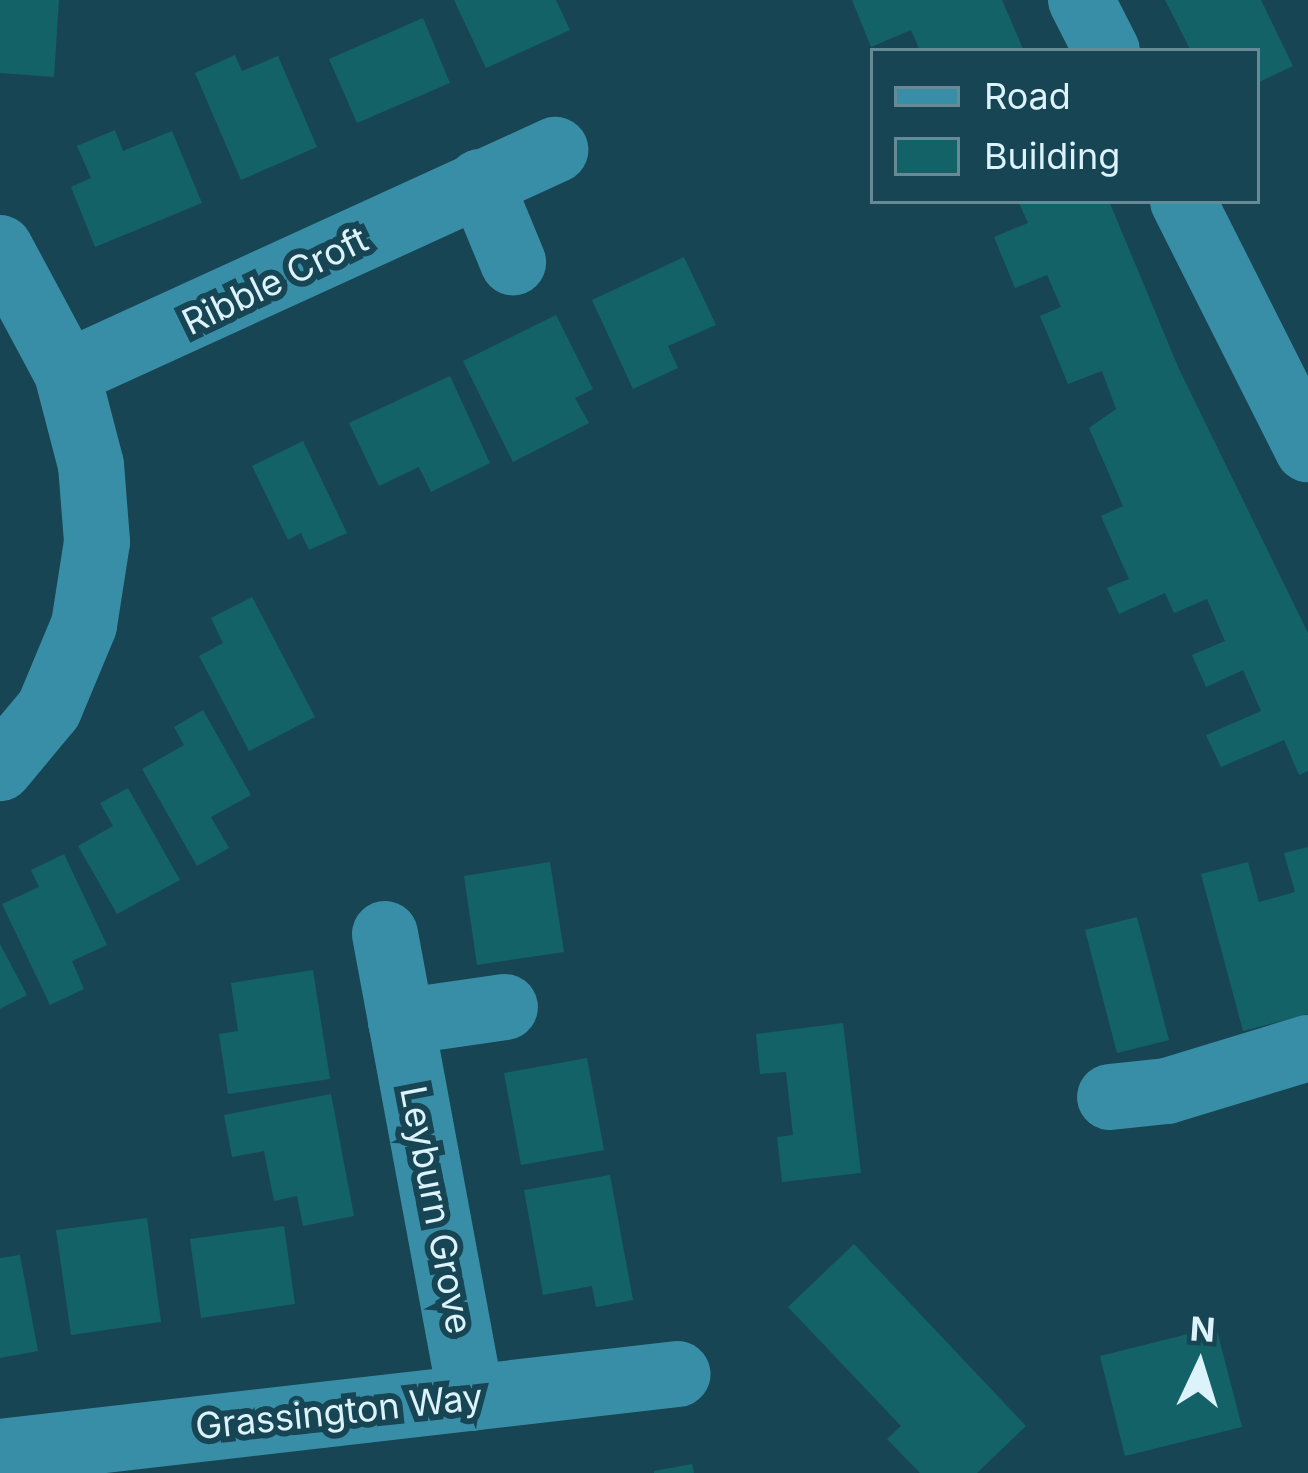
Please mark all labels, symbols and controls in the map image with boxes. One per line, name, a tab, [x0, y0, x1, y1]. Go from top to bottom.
legend	[870, 48, 1260, 204]
text: Road	[984, 74, 1071, 118]
text: Building	[984, 134, 1120, 178]
street label: Ribble Croft	[175, 218, 375, 344]
street label: Leyburn Grove	[391, 1083, 481, 1337]
north arrow	[1140, 1305, 1260, 1425]
text: N	[1189, 1308, 1216, 1350]
street label: Grassington Way	[193, 1375, 485, 1449]

